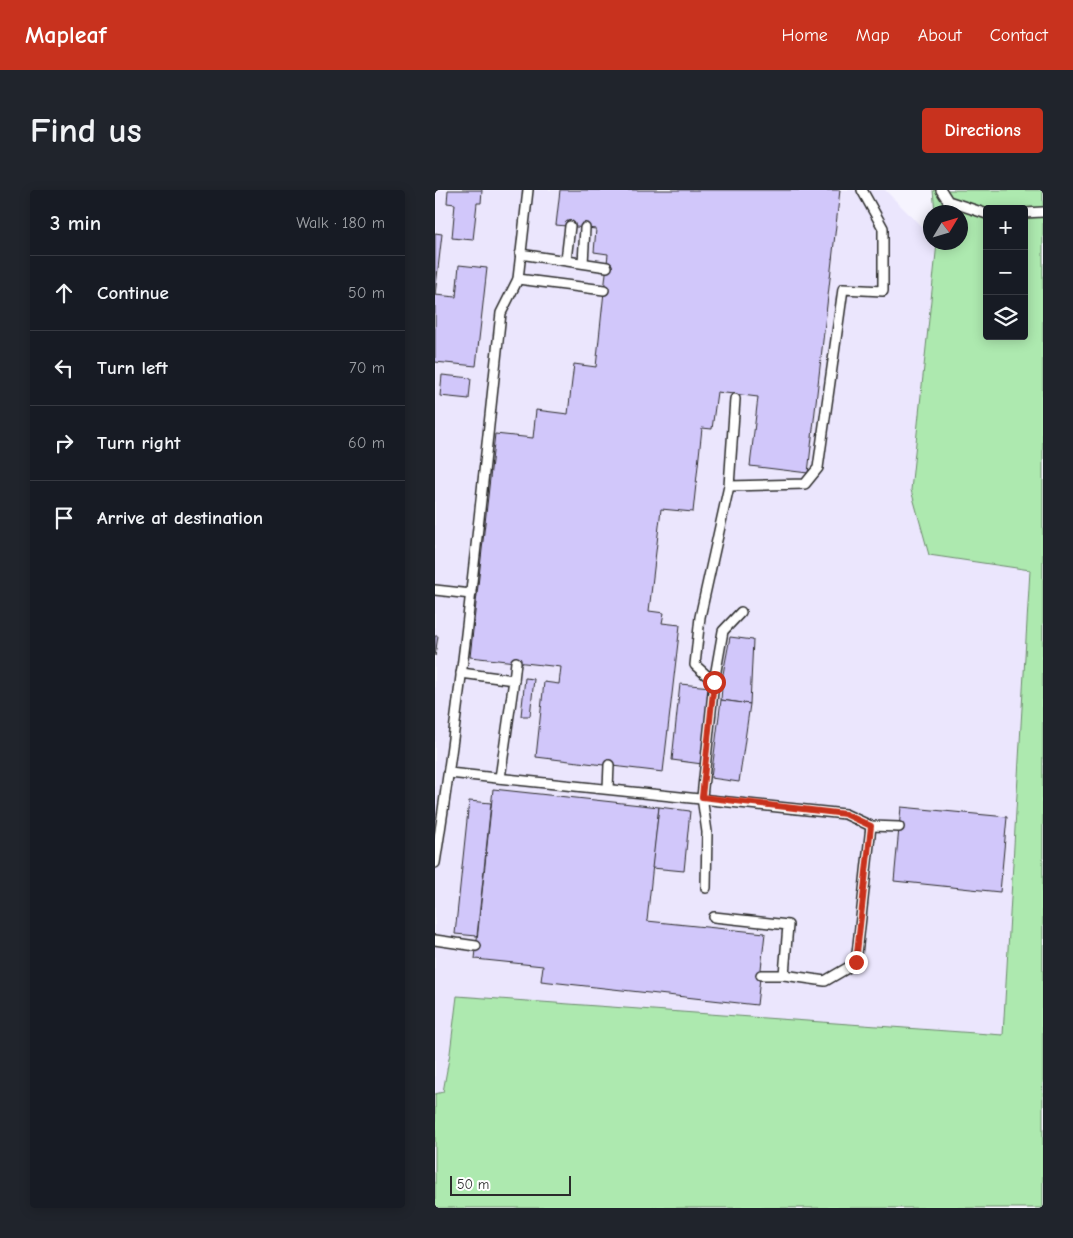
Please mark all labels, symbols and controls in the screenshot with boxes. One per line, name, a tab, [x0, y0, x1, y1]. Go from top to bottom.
text: Mapleaf	[25, 21, 106, 49]
text: Home	[781, 25, 828, 46]
text: Map	[856, 25, 890, 46]
text: About	[918, 25, 962, 46]
text: Contact	[990, 25, 1048, 46]
button: Directions	[922, 108, 1043, 153]
text: Find us	[30, 110, 142, 151]
north arrow	[923, 205, 968, 250]
map controls	[983, 205, 1028, 340]
button: +	[983, 205, 1028, 250]
text: 3 min	[50, 211, 101, 235]
text: Walk · 180 m	[296, 214, 385, 232]
button: −	[983, 250, 1028, 295]
icon: ahead	[50, 279, 78, 307]
text: Continue	[97, 282, 169, 304]
text: 50 m	[348, 284, 385, 302]
button: layers	[983, 295, 1028, 340]
icon: left	[50, 354, 78, 382]
text: Turn left	[97, 357, 168, 379]
text: 70 m	[349, 359, 385, 377]
icon: right	[50, 429, 78, 457]
text: Turn right	[97, 432, 181, 454]
text: 60 m	[348, 434, 385, 452]
icon: arrive	[50, 504, 78, 532]
text: Arrive at destination	[97, 507, 263, 529]
route start	[703, 671, 726, 694]
route end	[845, 951, 868, 974]
scale bar	[450, 1173, 571, 1196]
text: 50 m	[457, 1176, 489, 1193]

